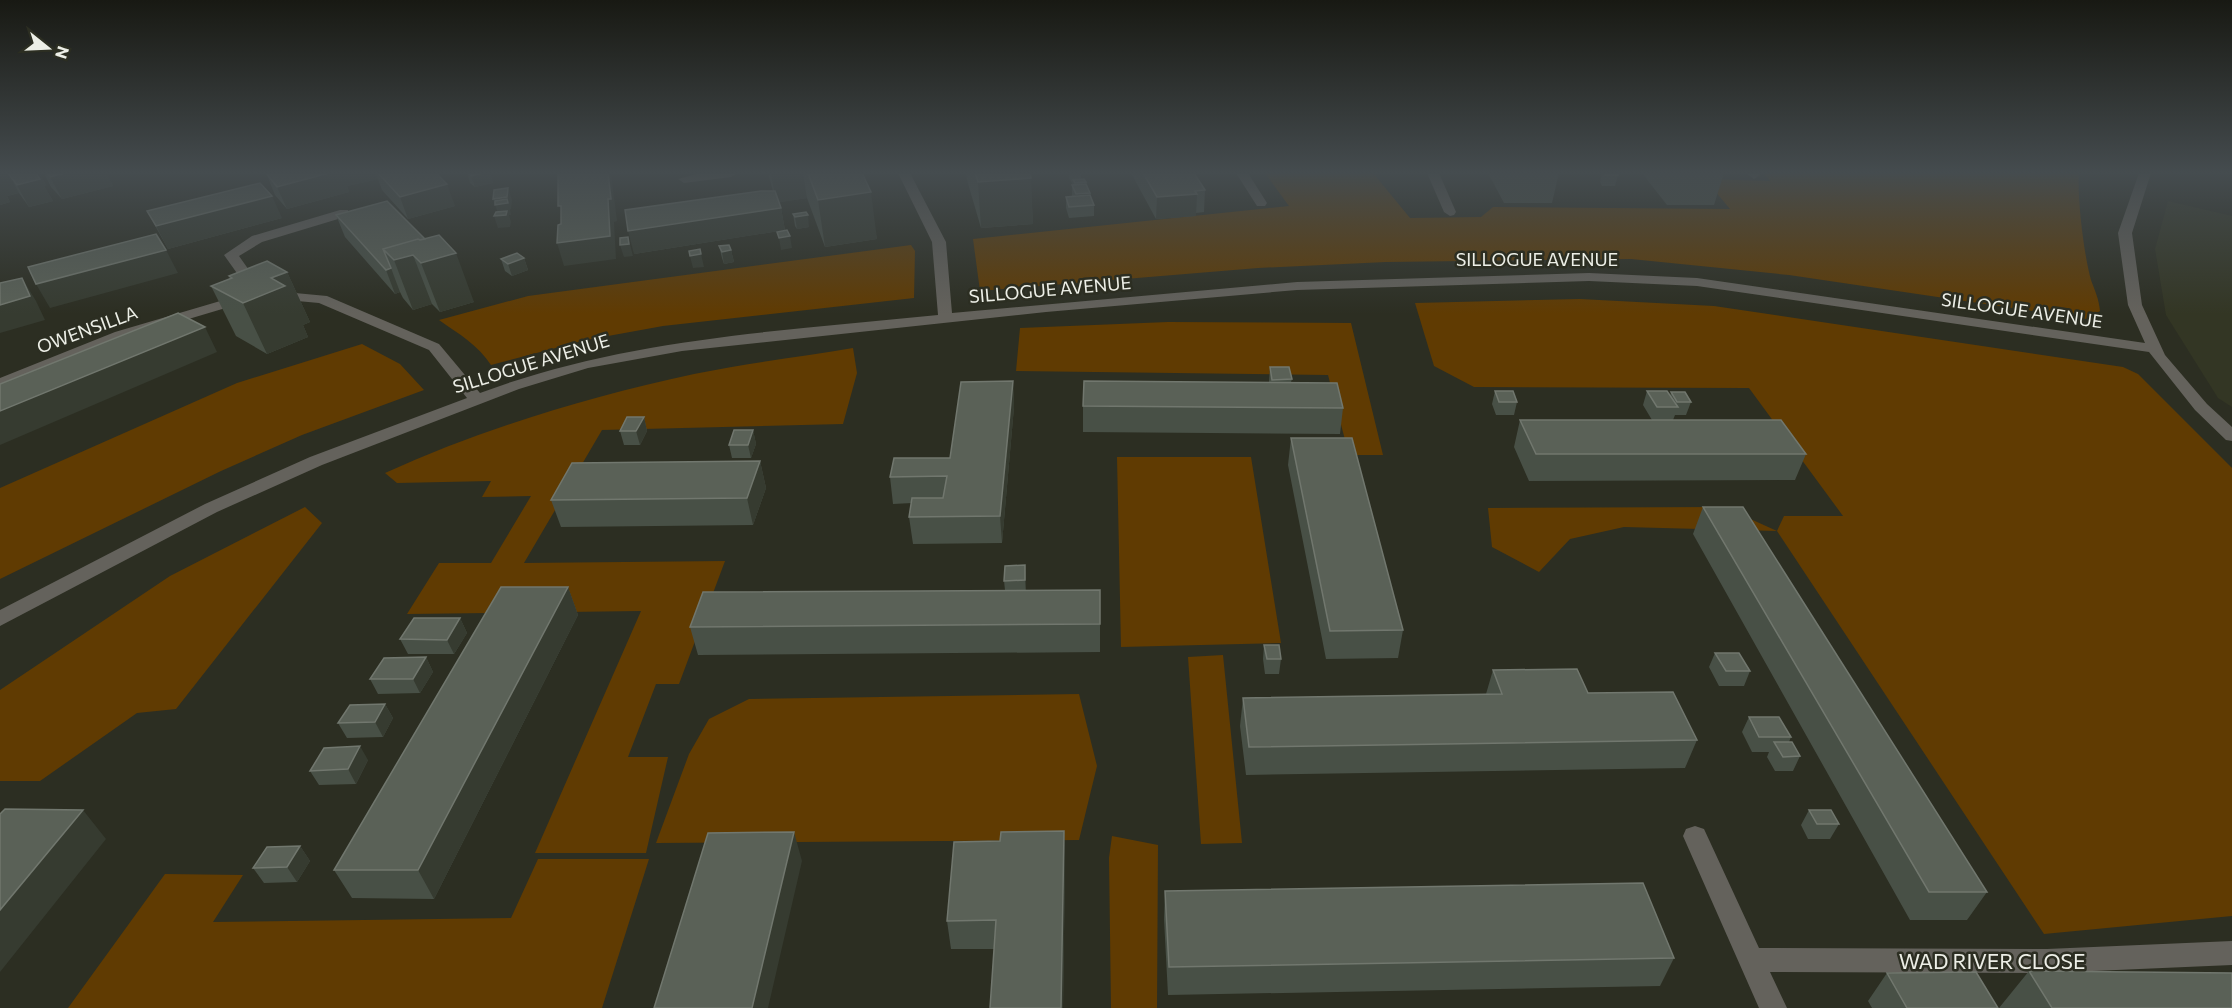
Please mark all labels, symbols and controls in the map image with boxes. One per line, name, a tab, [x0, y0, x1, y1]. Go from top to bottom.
north arrow	[18, 18, 78, 78]
text: N	[52, 44, 74, 61]
street label: SILLOGUE AVENUE	[1456, 248, 1618, 270]
street label: SILLOGUE AVENUE	[968, 271, 1132, 307]
street label: SILLOGUE AVENUE	[1940, 288, 2104, 332]
street label: OWENSILLA	[34, 301, 140, 357]
street label: SILLOGUE AVENUE	[450, 329, 612, 397]
street label: WAD RIVER CLOSE	[1899, 948, 2085, 973]

